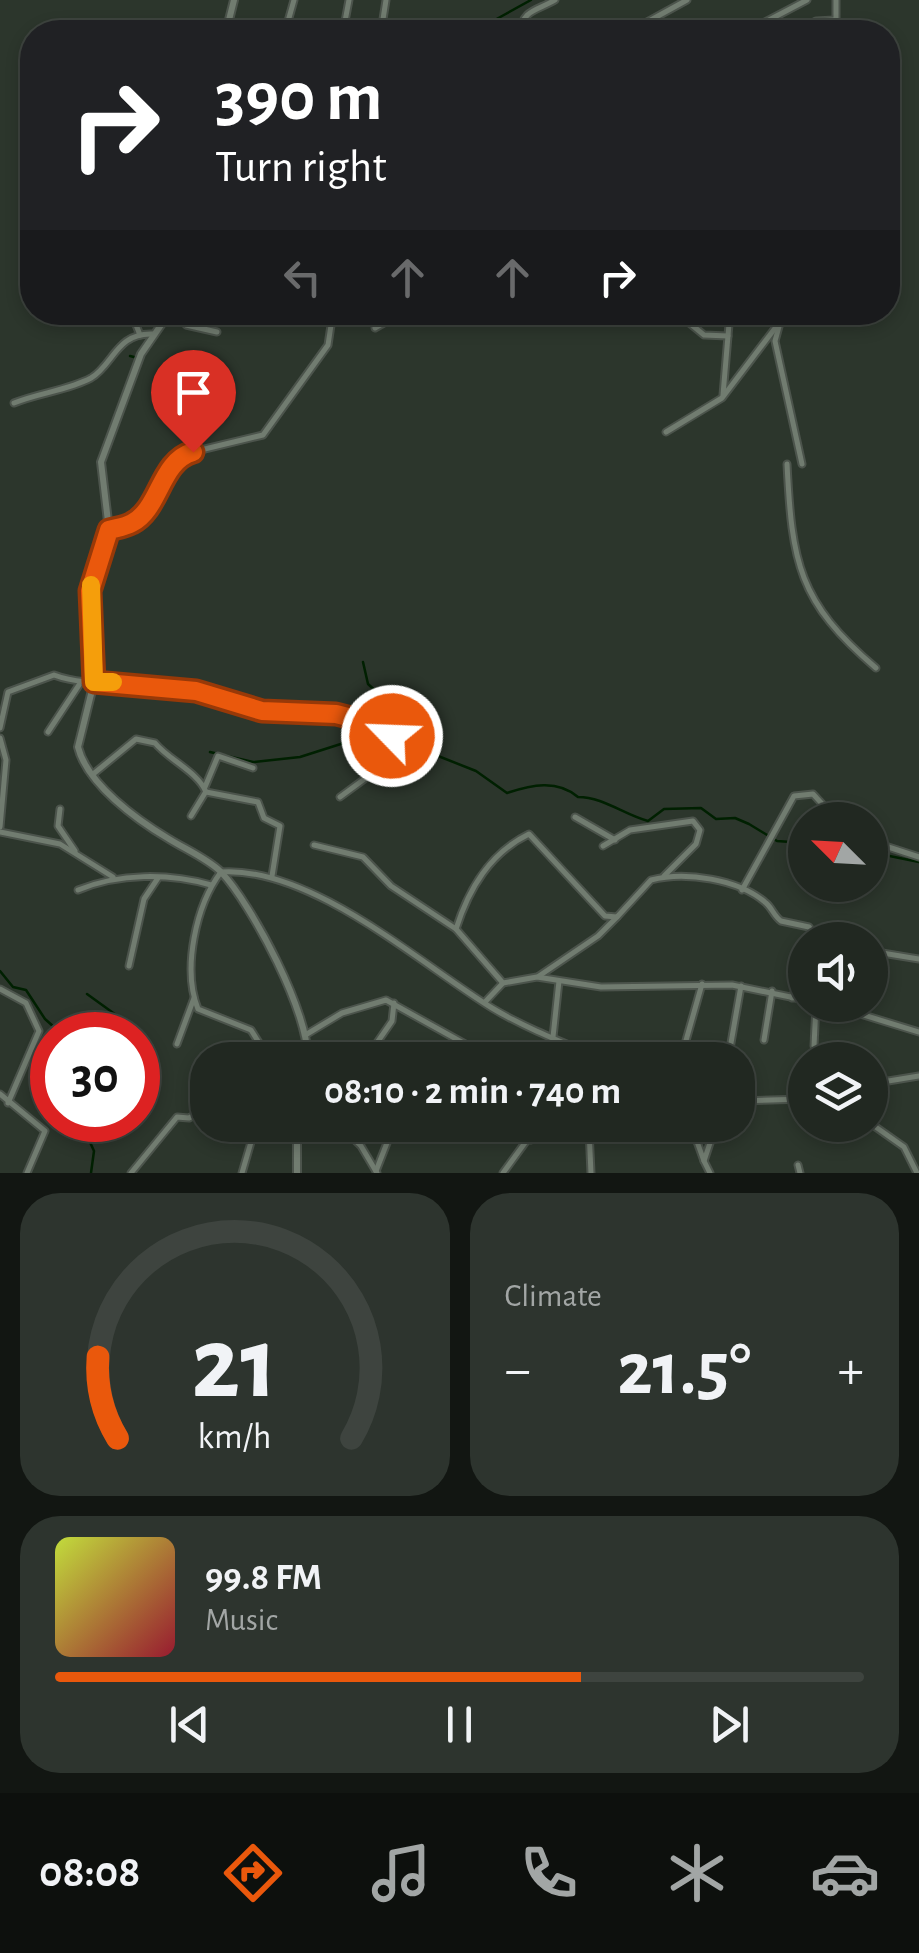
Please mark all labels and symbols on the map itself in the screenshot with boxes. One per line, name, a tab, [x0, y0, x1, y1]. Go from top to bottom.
pin	[151, 350, 236, 453]
position arrow	[340, 684, 444, 788]
north arrow	[788, 802, 888, 902]
speed limit sign: 30	[30, 1012, 160, 1142]

